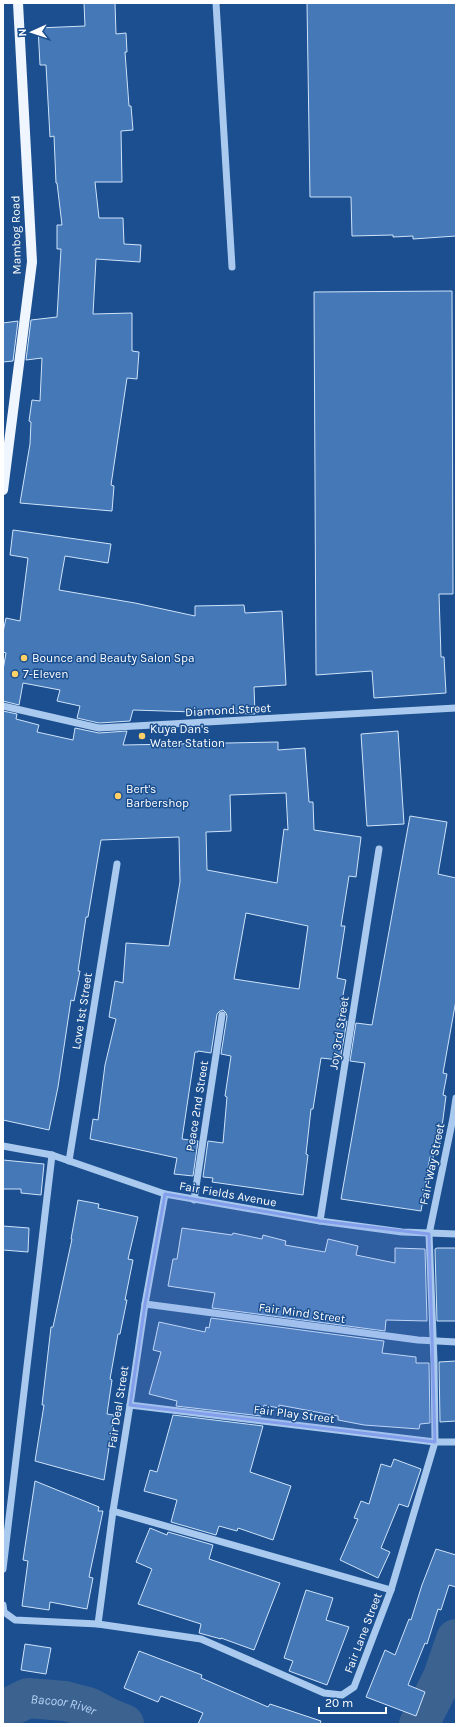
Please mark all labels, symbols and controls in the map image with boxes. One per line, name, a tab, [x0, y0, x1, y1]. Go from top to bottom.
north arrow	[12, 12, 52, 52]
text: N	[16, 28, 29, 37]
street label: Mambog Road	[8, 195, 24, 275]
place label: Bounce and Beauty Salon Spa	[32, 651, 195, 665]
marker: Bounce and Beauty Salon Spa	[19, 653, 29, 663]
place label: 7-Eleven	[23, 667, 69, 681]
marker: 7-Eleven	[10, 669, 20, 679]
street label: Diamond Street	[185, 701, 272, 719]
place label: Kuya Dan's Water Station	[150, 722, 225, 750]
marker: Kuya Dan's Water Station	[137, 731, 147, 741]
place label: Bert's Barbershop	[126, 782, 189, 810]
marker: Bert's Barbershop	[113, 791, 123, 801]
street label: Love 1st Street	[69, 971, 95, 1051]
street label: Joy 3rd Street	[326, 995, 352, 1071]
street label: Peace 2nd Street	[183, 1059, 211, 1152]
street label: Fair-Way Street	[417, 1121, 448, 1206]
street label: Fair Fields Avenue	[178, 1179, 278, 1209]
street label: Fair Mind Street	[258, 1300, 347, 1326]
street label: Fair Deal Street	[105, 1364, 131, 1449]
street label: Fair Play Street	[253, 1402, 336, 1426]
street label: Fair Lane Street	[341, 1590, 385, 1675]
scale bar	[319, 1689, 386, 1715]
water label: Bacoor River	[30, 1691, 100, 1718]
text: 20 m	[325, 1696, 353, 1710]

